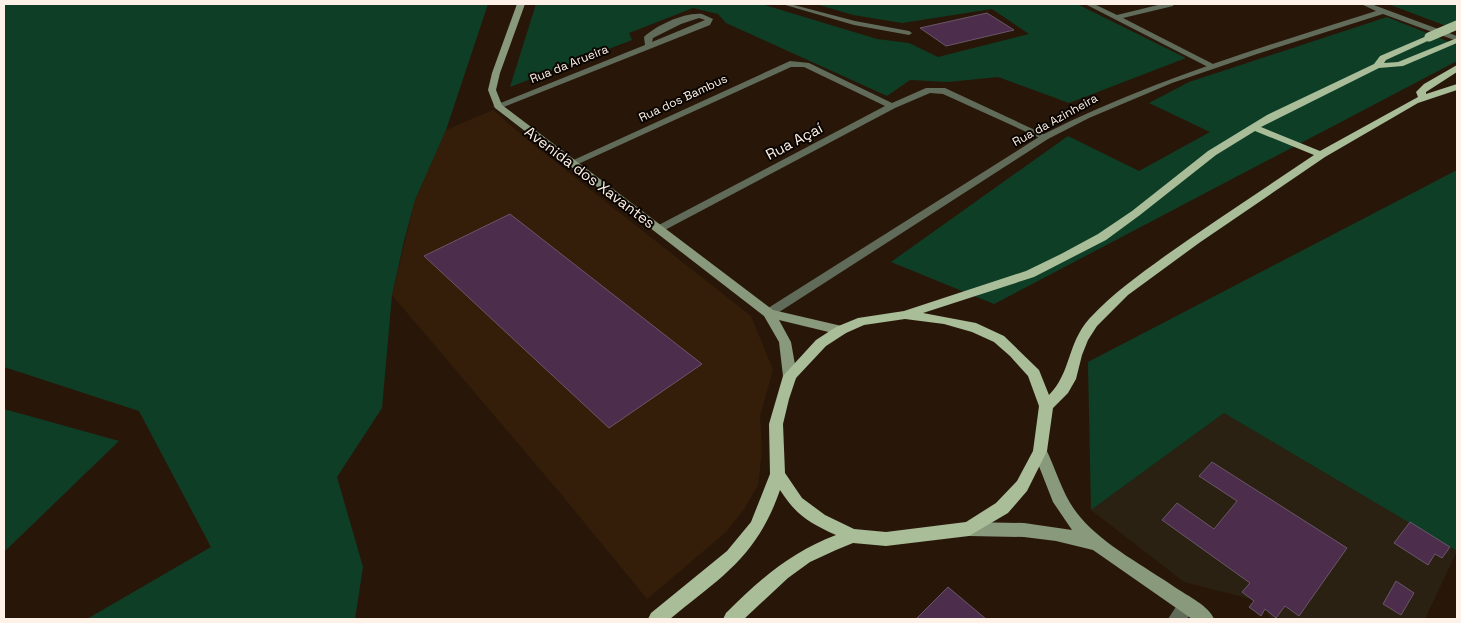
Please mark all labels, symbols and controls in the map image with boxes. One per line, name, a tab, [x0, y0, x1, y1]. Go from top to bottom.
street label: Rua da Arueira	[527, 41, 611, 87]
street label: Rua dos Bambus	[636, 70, 730, 126]
street label: Rua da Azinheira	[1009, 90, 1101, 150]
street label: Rua Açaí	[762, 118, 826, 164]
street label: Avenida dos Xavantes	[521, 122, 659, 232]

